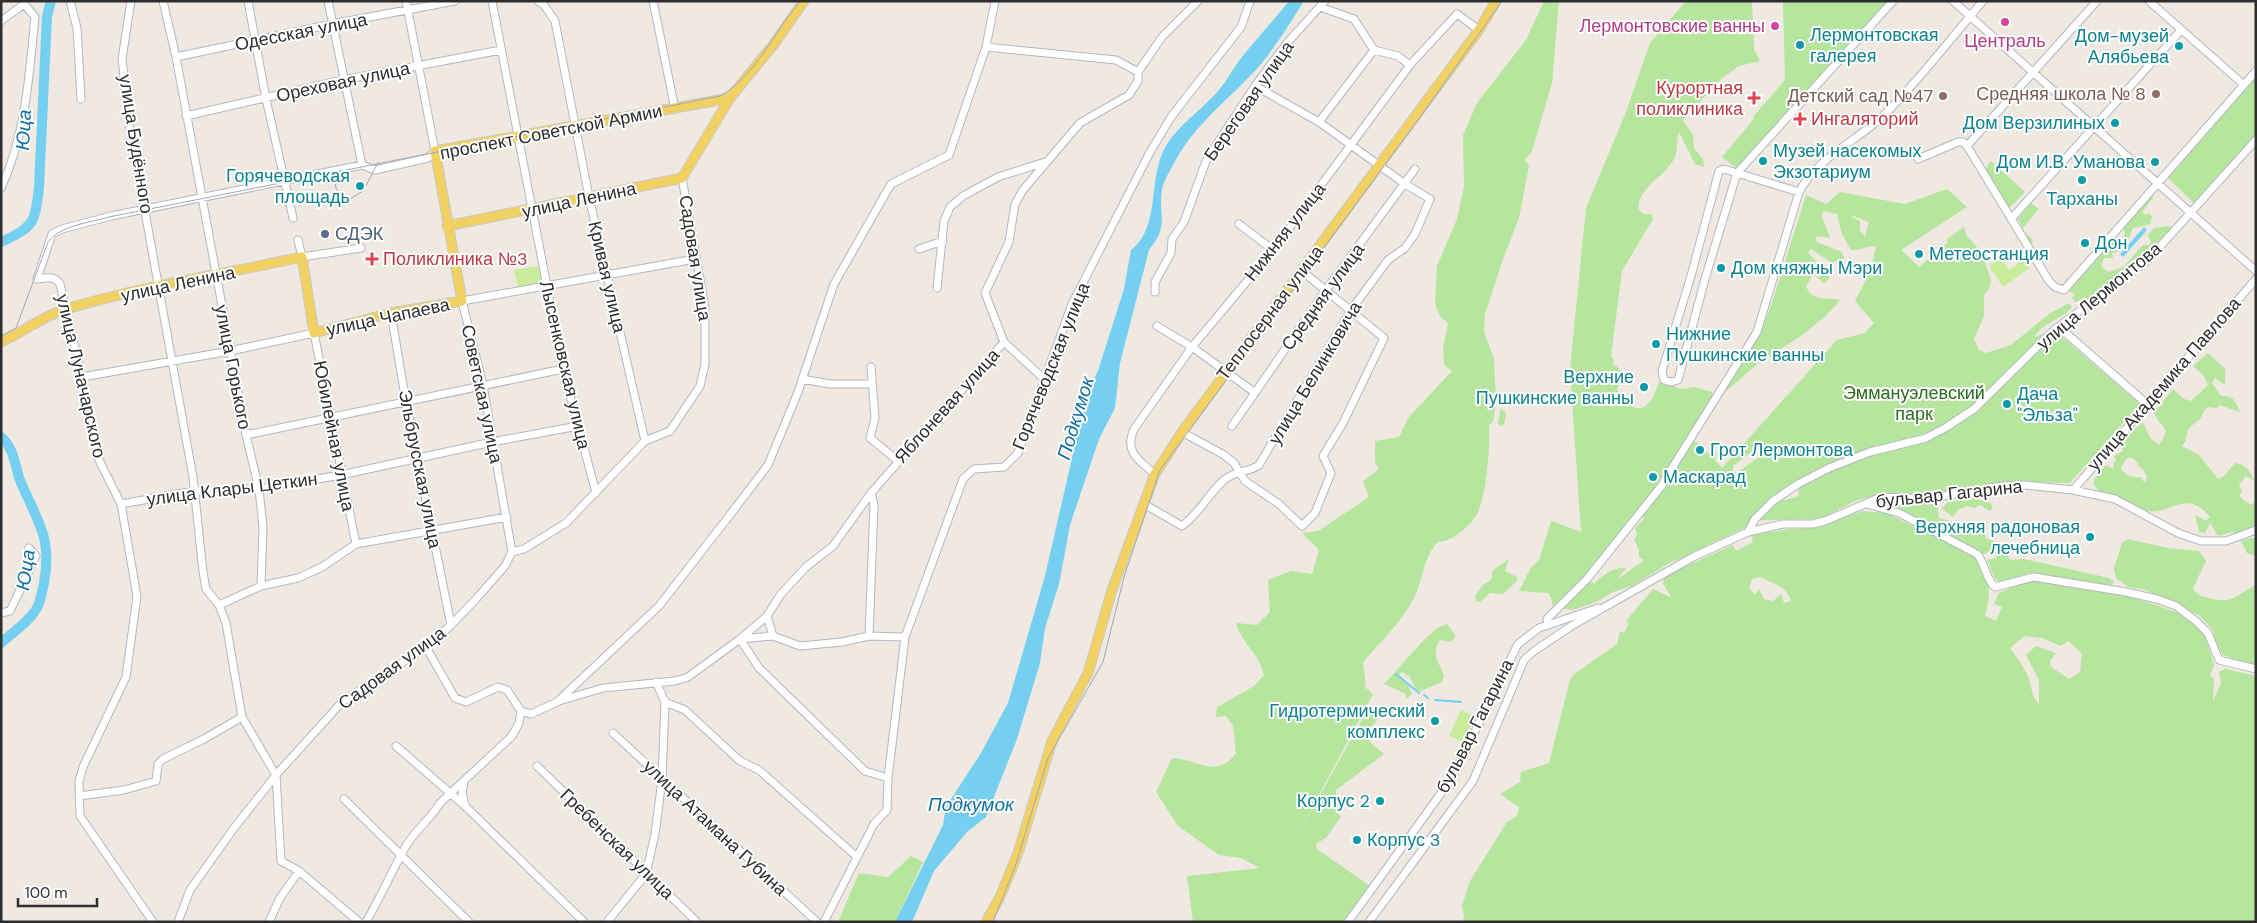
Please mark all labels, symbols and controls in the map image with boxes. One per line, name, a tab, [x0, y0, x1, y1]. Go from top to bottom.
street label: Одесская улица	[233, 7, 370, 57]
place label: Лермонтовские ванны	[1580, 14, 1765, 38]
marker: Централь	[1999, 16, 2011, 28]
marker: Лермонтовские ванны	[1769, 20, 1781, 32]
place label: Лермонтовская галерея	[1810, 23, 1939, 68]
place label: Дом-музей Алябьева	[2075, 24, 2170, 69]
place label: Централь	[1964, 29, 2046, 53]
street label: Береговая улица	[1199, 35, 1300, 166]
marker: Лермонтовская галерея	[1794, 39, 1806, 51]
marker: Дом-музей Алябьева	[2173, 40, 2185, 52]
street label: Ореховая улица	[274, 56, 413, 108]
street label: улица Будённого	[113, 73, 159, 215]
place label: Курортная поликлиника	[1636, 76, 1744, 121]
place label: Средняя школа № 8	[1976, 82, 2146, 106]
place label: Детский сад №47	[1787, 84, 1933, 108]
marker: Средняя школа № 8	[2150, 88, 2162, 100]
marker: Детский сад №47	[1937, 90, 1949, 102]
marker: Курортная поликлиника	[1747, 91, 1761, 105]
street label: проспект Советской Армии	[438, 99, 664, 165]
place label: Ингаляторий	[1811, 107, 1918, 131]
water label: Юца	[10, 109, 37, 151]
place label: Дом Верзилиных	[1963, 111, 2105, 135]
marker: Ингаляторий	[1793, 112, 1807, 126]
marker: Дом Верзилиных	[2109, 117, 2121, 129]
place label: Музей насекомых Экзотариум	[1773, 139, 1921, 184]
place label: Дом И.В. Уманова	[1996, 150, 2146, 174]
marker: Музей насекомых Экзотариум	[1757, 155, 1769, 167]
marker: Дом И.В. Уманова	[2149, 156, 2161, 168]
place label: Горячеводская площадь	[226, 164, 350, 209]
marker: Тарханы	[2076, 174, 2088, 186]
street label: улица Ленина	[520, 176, 639, 224]
street label: Нижняя улица	[1239, 177, 1332, 286]
marker: Горячеводская площадь	[354, 180, 366, 192]
place label: Тарханы	[2046, 187, 2118, 211]
street label: Садовая улица	[673, 193, 717, 324]
street label: Кривая улица	[582, 219, 632, 336]
place label: СДЭК	[335, 222, 384, 246]
marker: СДЭК	[319, 228, 331, 240]
place label: Дон	[2095, 231, 2127, 255]
street label: улица Лермонтова	[2032, 236, 2167, 355]
marker: Дон	[2079, 237, 2091, 249]
street label: Средняя улица	[1276, 238, 1371, 355]
street label: Теплосерная улица	[1211, 240, 1329, 385]
place label: Метеостанция	[1929, 242, 2049, 266]
place label: Поликлиника №3	[383, 247, 528, 271]
marker: Метеостанция	[1913, 248, 1925, 260]
marker: Поликлиника №3	[365, 252, 379, 266]
place label: Дом княжны Мэри	[1731, 256, 1882, 280]
street label: улица Ленина	[119, 260, 238, 308]
marker: Дом княжны Мэри	[1715, 262, 1727, 274]
street label: Лысенковская улица	[534, 278, 596, 453]
street label: Горячеводская улица	[1006, 278, 1096, 453]
street label: улица Академика Павлова	[2082, 291, 2247, 476]
street label: улица Луначарского	[50, 292, 112, 460]
street label: улица Чапаева	[324, 292, 453, 342]
street label: улица Белинковича	[1263, 296, 1368, 449]
street label: улица Горького	[209, 303, 257, 431]
street label: Советская улица	[456, 322, 509, 466]
place label: Нижние Пушкинские ванны	[1666, 322, 1824, 367]
marker: Нижние Пушкинские ванны	[1650, 338, 1662, 350]
street label: Яблоневая улица	[889, 343, 1006, 468]
street label: Юбилейная улица	[308, 359, 361, 514]
place label: Верхние Пушкинские ванны	[1476, 365, 1634, 410]
water label: Подкумок	[1051, 372, 1100, 463]
marker: Верхние Пушкинские ванны	[1638, 381, 1650, 393]
park label: Эммануэлевский парк	[1843, 381, 1985, 426]
place label: Дача "Эльза"	[2017, 382, 2078, 427]
street label: Эльбрусская улица	[393, 387, 447, 551]
marker: Дача "Эльза"	[2001, 398, 2013, 410]
place label: Грот Лермонтова	[1710, 438, 1854, 462]
marker: Грот Лермонтова	[1694, 444, 1706, 456]
place label: Маскарад	[1663, 465, 1747, 489]
street label: улица Клары Цеткин	[145, 467, 319, 511]
marker: Маскарад	[1647, 471, 1659, 483]
street label: бульвар Гагарина	[1874, 474, 2025, 514]
place label: Верхняя радоновая лечебница	[1915, 515, 2081, 560]
marker: Верхняя радоновая лечебница	[2084, 531, 2096, 543]
water label: Юца	[10, 548, 41, 592]
street label: Садовая улица	[334, 620, 451, 715]
street label: бульвар Гагарина	[1431, 654, 1520, 797]
place label: Гидротермический комплекс	[1269, 699, 1425, 744]
marker: Гидротермический комплекс	[1429, 715, 1441, 727]
street label: улица Атамана Губина	[638, 755, 793, 902]
street label: Гребенская улица	[555, 783, 680, 905]
place label: Корпус 2	[1297, 789, 1370, 813]
water label: Подкумок	[928, 792, 1015, 817]
marker: Корпус 2	[1374, 795, 1386, 807]
place label: Корпус 3	[1367, 828, 1440, 852]
marker: Корпус 3	[1351, 834, 1363, 846]
scale bar	[18, 876, 96, 908]
text: 100 m	[25, 883, 68, 903]

